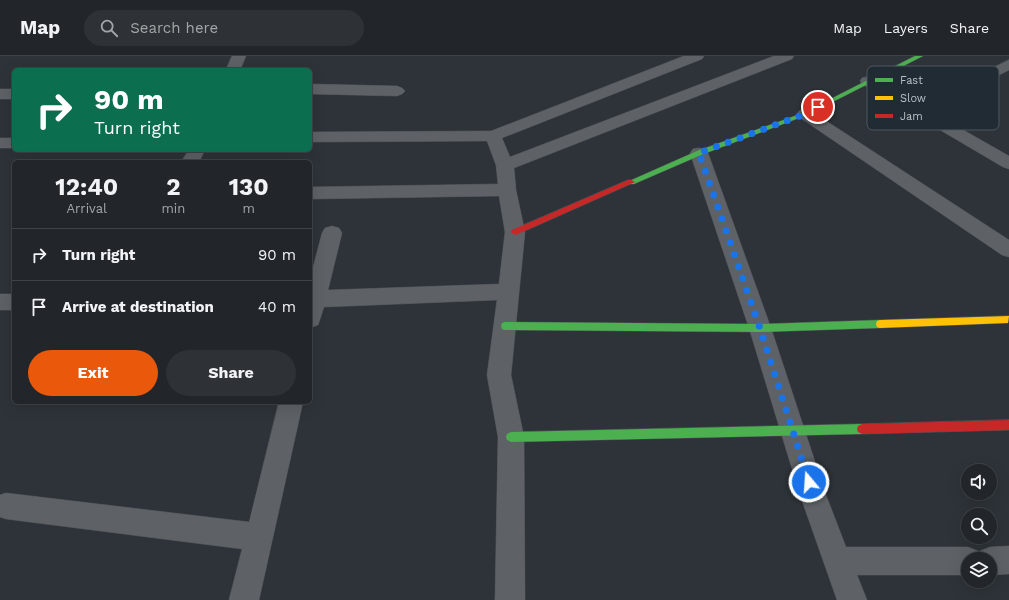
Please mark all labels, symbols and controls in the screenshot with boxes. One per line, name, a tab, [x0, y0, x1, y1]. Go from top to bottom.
search box	[84, 10, 364, 46]
text: Map	[20, 16, 60, 39]
icon: search	[98, 17, 120, 39]
text: Search here	[130, 19, 218, 37]
text: Map	[833, 20, 862, 36]
text: Layers	[884, 20, 928, 36]
text: Share	[950, 20, 989, 36]
legend	[867, 66, 999, 130]
text: Fast	[900, 74, 923, 87]
text: 90 m	[94, 83, 164, 116]
icon: right	[28, 84, 80, 136]
pin	[801, 90, 835, 124]
text: Slow	[900, 92, 926, 105]
icon: arrive	[807, 96, 829, 118]
text: Jam	[900, 110, 923, 123]
text: Turn right	[94, 117, 180, 138]
text: 12:40	[55, 173, 118, 201]
text: 2	[166, 173, 181, 201]
text: 130	[229, 173, 269, 201]
text: Arrival	[66, 201, 107, 216]
text: min	[161, 201, 185, 216]
text: m	[242, 201, 255, 216]
icon: right	[28, 244, 50, 266]
text: Turn right	[62, 246, 135, 264]
text: 90 m	[258, 246, 296, 264]
icon: arrive	[28, 296, 50, 318]
text: Arrive at destination	[62, 298, 214, 316]
text: 40 m	[258, 298, 296, 316]
button: Exit	[28, 350, 158, 396]
button: Share	[166, 350, 296, 396]
position arrow	[788, 461, 830, 503]
map controls	[961, 464, 997, 588]
button: sound	[961, 464, 997, 500]
button: search	[961, 508, 997, 544]
button: layers	[961, 552, 997, 588]

